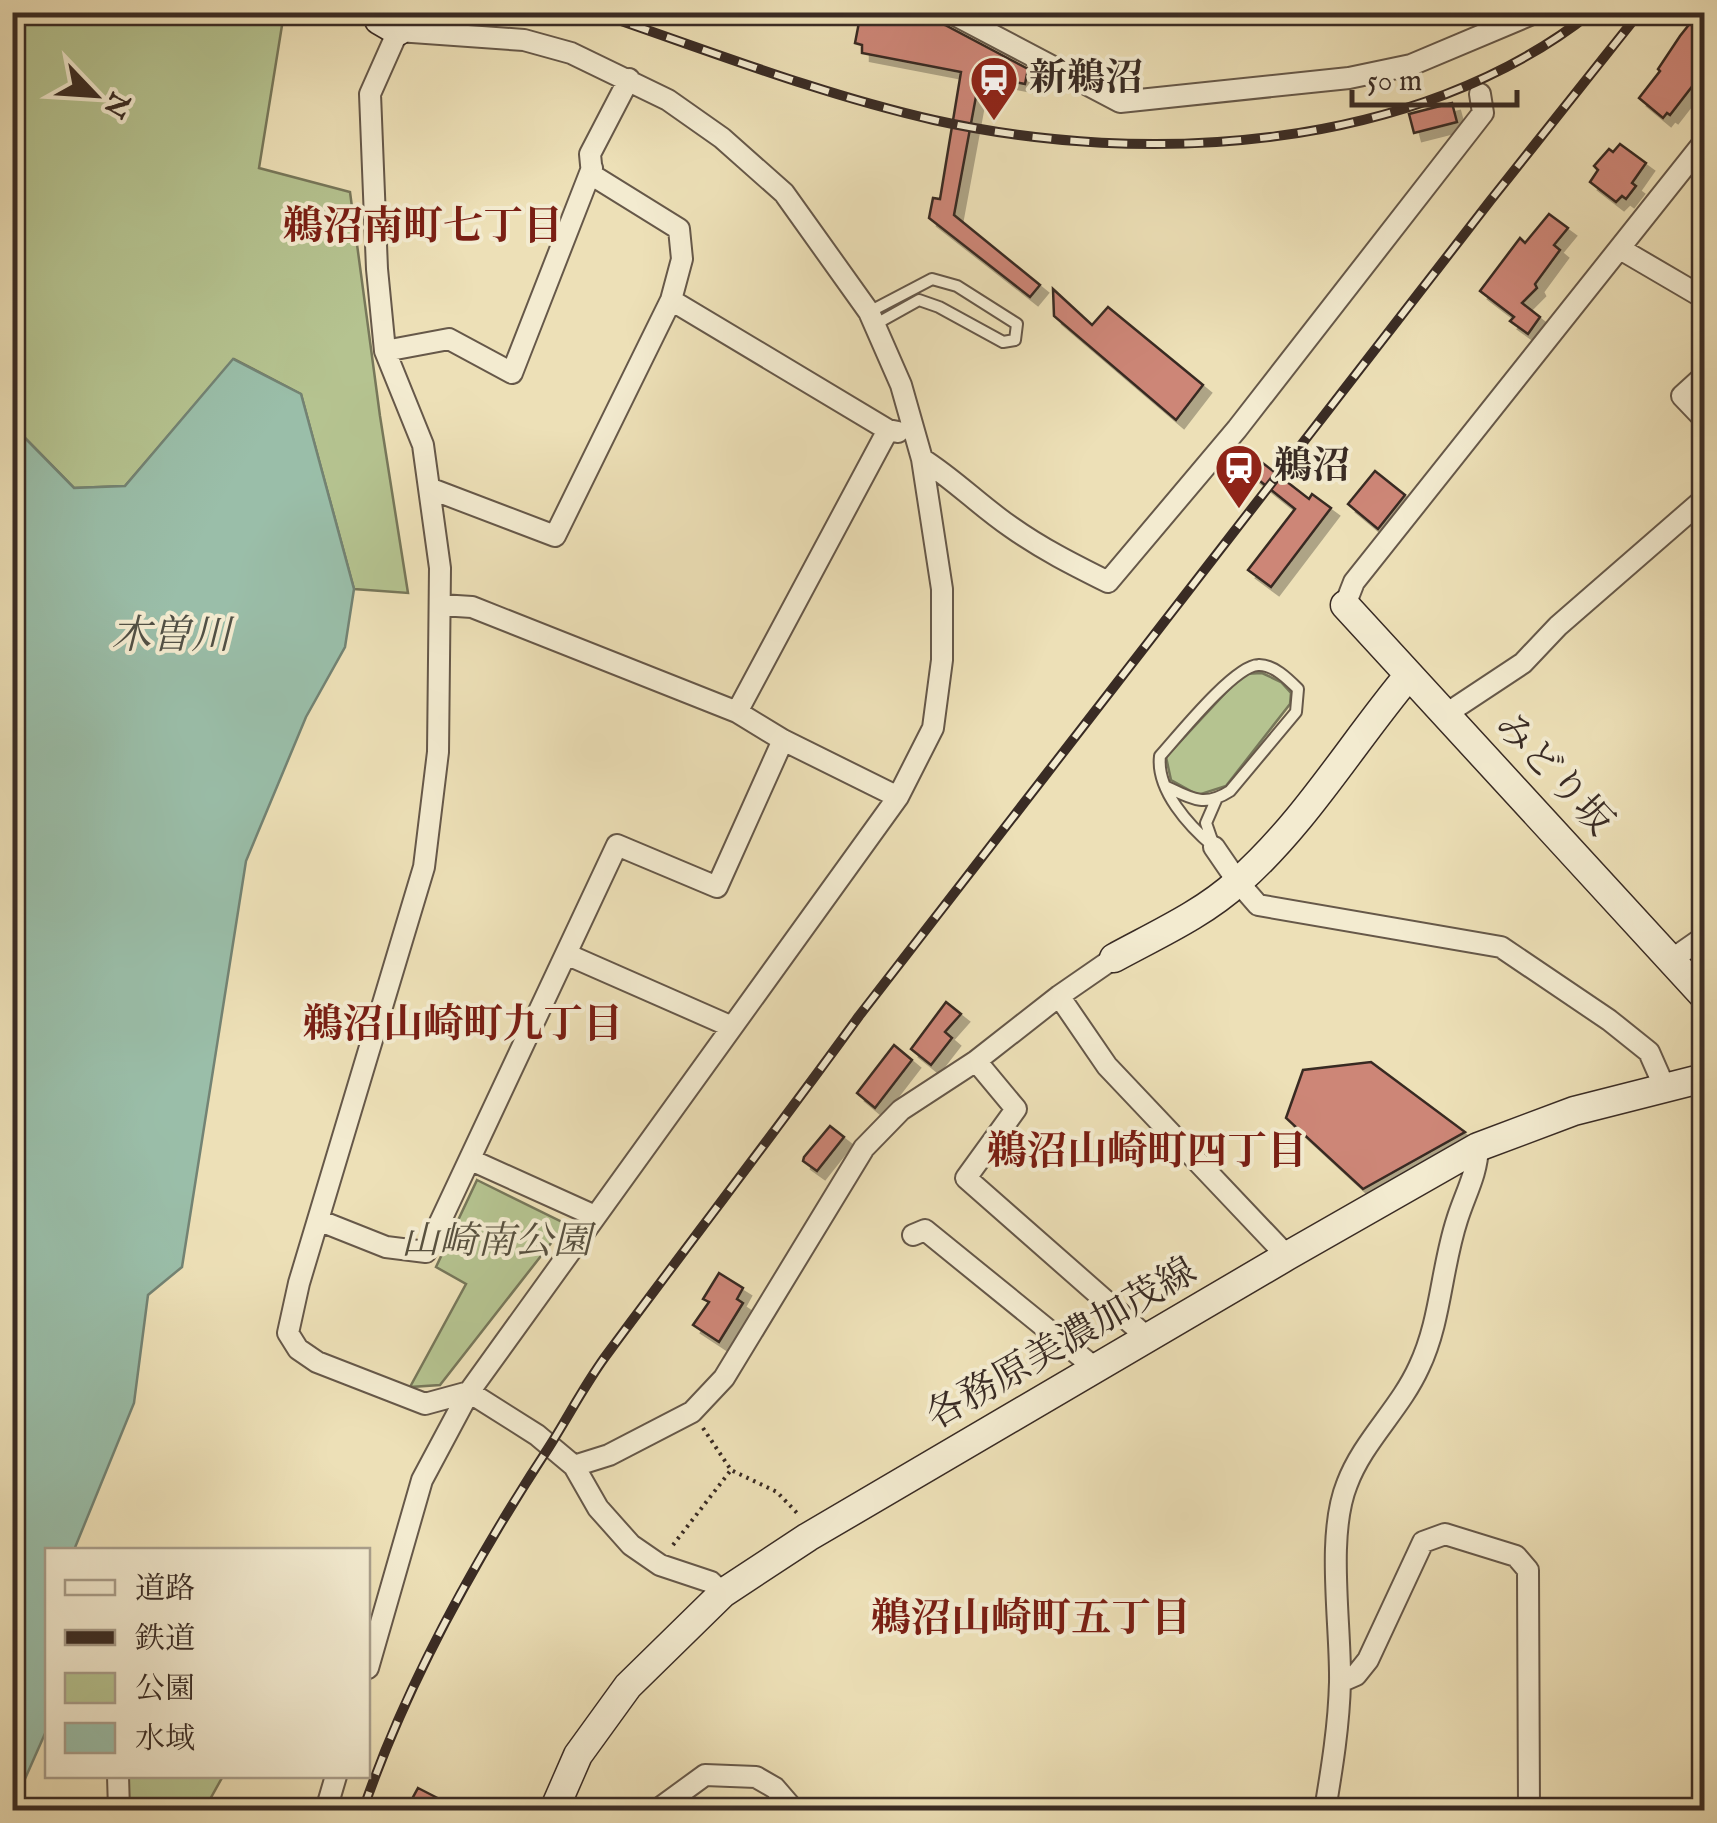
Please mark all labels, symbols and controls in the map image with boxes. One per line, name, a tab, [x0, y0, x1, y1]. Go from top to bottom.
north arrow	[45, 45, 145, 145]
scale bar	[1352, 45, 1517, 107]
station icon: 新鵜沼	[968, 54, 1020, 122]
place label: 新鵜沼	[1029, 56, 1143, 104]
text: 50 m	[1367, 63, 1422, 101]
text: N	[94, 85, 137, 123]
district label: 鵜沼南町七丁目	[283, 203, 563, 254]
station icon: 鵜沼	[1213, 442, 1265, 510]
place label: 鵜沼	[1274, 444, 1350, 492]
water label: 木曽川	[111, 612, 235, 663]
street label: みどり坂	[1484, 703, 1622, 847]
district label: 鵜沼山崎町九丁目	[303, 1001, 623, 1052]
district label: 鵜沼山崎町四丁目	[987, 1128, 1307, 1179]
park label: 山崎南公園	[401, 1219, 597, 1267]
street label: 各務原美濃加茂線	[918, 1248, 1206, 1442]
legend	[45, 1548, 370, 1778]
text: 道路	[135, 1571, 195, 1609]
district label: 鵜沼山崎町五丁目	[871, 1595, 1191, 1646]
text: 鉄道	[135, 1621, 195, 1659]
text: 公園	[135, 1671, 195, 1709]
text: 水域	[135, 1721, 195, 1759]

